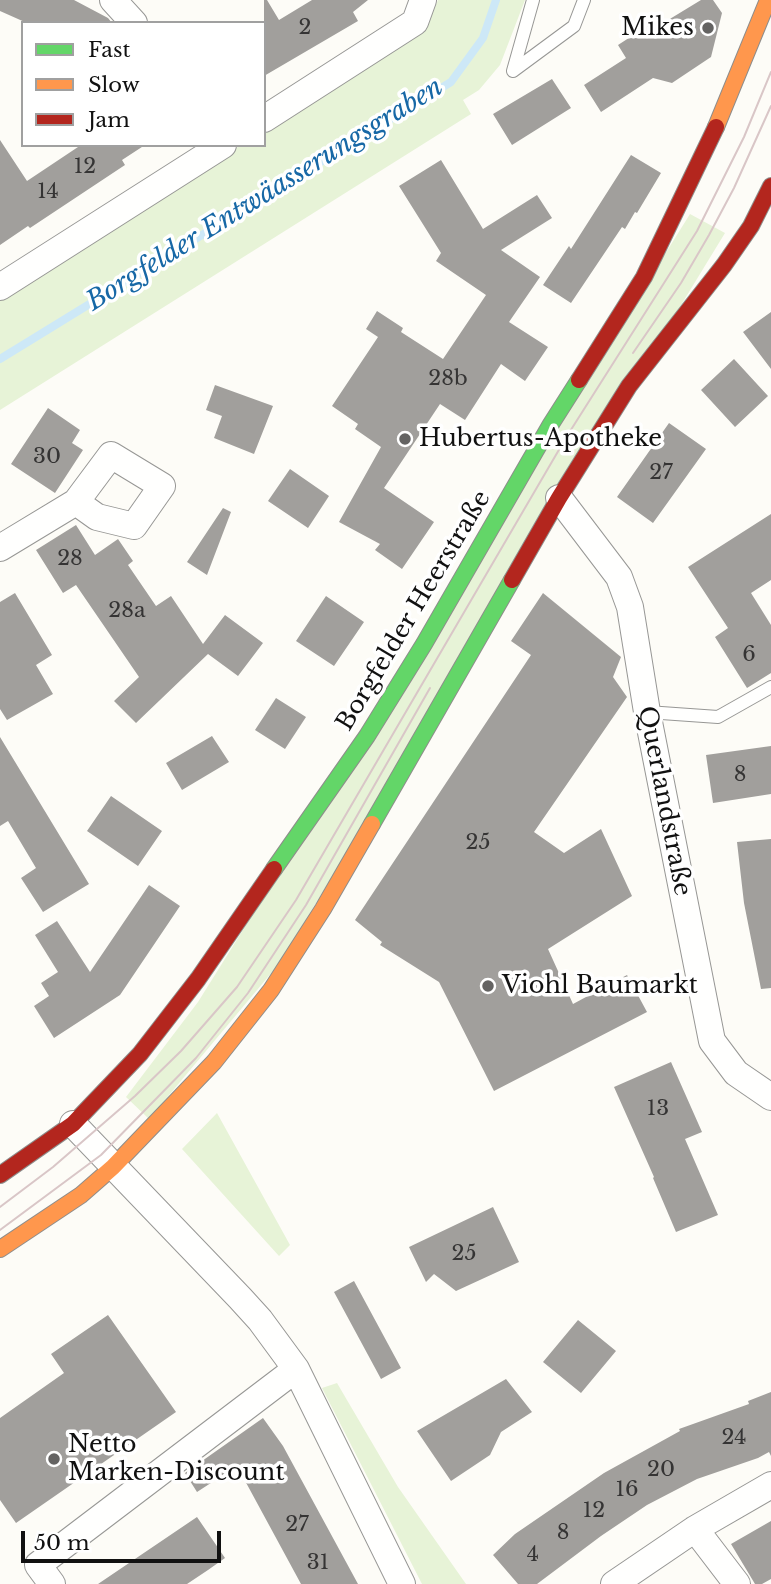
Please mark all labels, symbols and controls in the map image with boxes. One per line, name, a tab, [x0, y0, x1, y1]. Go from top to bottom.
place label: Mikes	[621, 14, 694, 42]
house number: 2	[299, 15, 311, 41]
marker: Mikes	[700, 20, 716, 36]
legend	[21, 21, 266, 147]
text: Fast	[88, 37, 130, 63]
water label: Borgfelder Entwäasserungsgraben	[81, 72, 449, 318]
text: Slow	[88, 72, 140, 98]
text: Jam	[88, 107, 130, 133]
house number: 12	[74, 154, 96, 180]
house number: 14	[37, 179, 59, 205]
house number: 28b	[428, 366, 468, 392]
place label: Hubertus-Apotheke	[419, 425, 662, 453]
marker: Hubertus-Apotheke	[397, 431, 413, 447]
house number: 30	[33, 444, 61, 470]
house number: 27	[649, 460, 673, 486]
street label: Borgfelder Heerstraße	[331, 486, 497, 736]
house number: 28	[57, 546, 83, 572]
house number: 28a	[108, 598, 146, 624]
house number: 6	[742, 642, 756, 668]
street label: Querlandstraße	[631, 704, 697, 898]
house number: 8	[734, 762, 746, 788]
house number: 25	[466, 830, 490, 856]
place label: Viohl Baumarkt	[502, 972, 698, 1000]
marker: Viohl Baumarkt	[480, 978, 496, 994]
house number: 13	[647, 1096, 669, 1122]
house number: 25	[452, 1241, 476, 1267]
house number: 24	[721, 1425, 747, 1451]
place label: Netto Marken-Discount	[68, 1431, 284, 1487]
marker: Netto Marken-Discount	[46, 1451, 62, 1467]
house number: 20	[647, 1457, 675, 1483]
house number: 16	[616, 1477, 638, 1503]
house number: 12	[583, 1498, 605, 1524]
house number: 27	[285, 1512, 309, 1538]
scale bar	[24, 1518, 224, 1562]
house number: 8	[557, 1520, 569, 1546]
text: 50 m	[34, 1530, 89, 1556]
house number: 4	[527, 1542, 539, 1568]
house number: 31	[307, 1550, 329, 1576]

